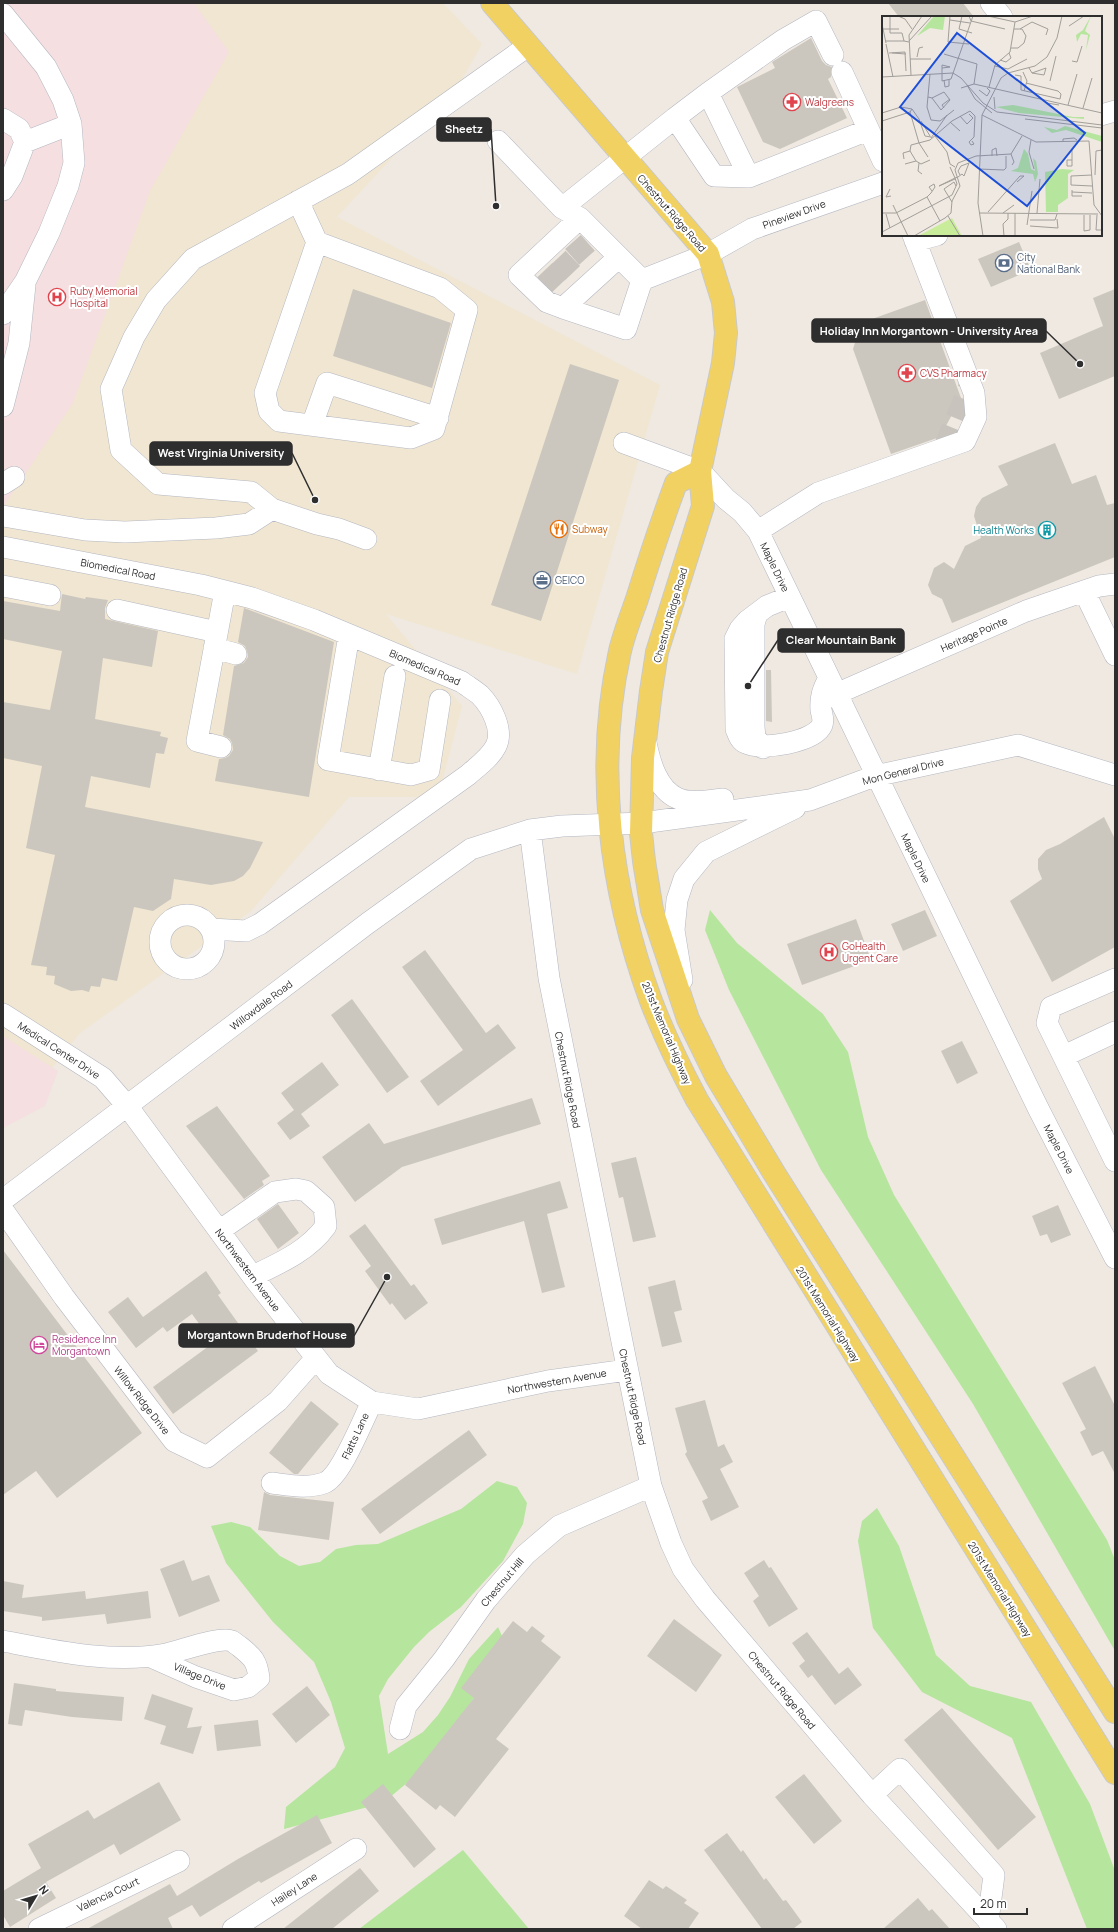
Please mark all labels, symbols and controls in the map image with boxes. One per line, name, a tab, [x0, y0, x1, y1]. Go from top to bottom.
inset map	[882, 16, 1102, 236]
pharmacy icon: Walgreens	[782, 92, 802, 112]
place label: Walgreens	[805, 95, 854, 109]
callout: Sheetz	[437, 118, 491, 141]
text: Sheetz	[445, 121, 483, 136]
street label: Chestnut Ridge Road	[635, 171, 710, 255]
street label: Pineview Drive	[761, 196, 828, 232]
place label: City National Bank	[1017, 250, 1081, 276]
bank icon: City National Bank	[994, 253, 1014, 273]
place label: Ruby Memorial Hospital	[70, 284, 137, 310]
hospital icon: Ruby Memorial Hospital	[47, 287, 67, 307]
callout: Holiday Inn Morgantown - University Area	[812, 319, 1046, 342]
text: Holiday Inn Morgantown - University Area	[820, 323, 1038, 338]
pharmacy icon: CVS Pharmacy	[897, 363, 917, 383]
place label: CVS Pharmacy	[920, 366, 987, 380]
callout: West Virginia University	[150, 442, 292, 465]
text: West Virginia University	[158, 445, 285, 460]
restaurant icon: Subway	[549, 519, 569, 539]
building icon: Health Works	[1037, 520, 1057, 540]
place label: Subway	[572, 522, 608, 536]
place label: Health Works	[973, 523, 1034, 537]
street label: Maple Drive	[757, 540, 793, 594]
street label: Biomedical Road	[79, 555, 157, 583]
street label: Chestnut Ridge Road	[650, 566, 690, 664]
office icon: GEICO	[532, 570, 552, 590]
place label: GEICO	[555, 573, 584, 587]
street label: Heritage Pointe	[938, 613, 1010, 655]
callout: Clear Mountain Bank	[778, 629, 904, 652]
text: Clear Mountain Bank	[786, 632, 897, 647]
street label: Biomedical Road	[387, 646, 463, 688]
street label: Mon General Drive	[861, 754, 945, 788]
street label: Maple Drive	[898, 831, 934, 885]
place label: GoHealth Urgent Care	[842, 939, 898, 965]
hospital icon: GoHealth Urgent Care	[819, 942, 839, 962]
street label: Willowdale Road	[227, 977, 295, 1033]
street label: 201st Memorial Highway	[639, 980, 695, 1087]
street label: Medical Center Drive	[15, 1018, 103, 1082]
street label: Chestnut Ridge Road	[552, 1031, 584, 1130]
street label: Maple Drive	[1041, 1122, 1077, 1176]
street label: Northwestern Avenue	[212, 1226, 284, 1314]
street label: 201st Memorial Highway	[793, 1264, 864, 1365]
callout: Morgantown Bruderhof House	[179, 1324, 354, 1347]
text: Morgantown Bruderhof House	[187, 1327, 347, 1342]
place label: Residence Inn Morgantown	[52, 1332, 117, 1358]
hotel icon: Residence Inn Morgantown	[29, 1335, 49, 1355]
street label: Chestnut Ridge Road	[616, 1348, 650, 1447]
street label: Willow Ridge Drive	[111, 1363, 173, 1437]
street label: Northwestern Avenue	[506, 1365, 608, 1397]
street label: Flatts Lane	[338, 1410, 372, 1462]
street label: 201st Memorial Highway	[965, 1539, 1036, 1640]
street label: Chestnut Hill	[477, 1555, 527, 1609]
street label: Chestnut Ridge Road	[745, 1648, 819, 1732]
street label: Village Drive	[172, 1659, 229, 1693]
street label: Hailey Lane	[268, 1869, 320, 1909]
street label: Valencia Court	[75, 1874, 141, 1914]
north arrow	[16, 1876, 56, 1916]
text: N	[36, 1882, 53, 1897]
scale bar	[974, 1890, 1027, 1916]
text: 20 m	[980, 1895, 1007, 1912]

